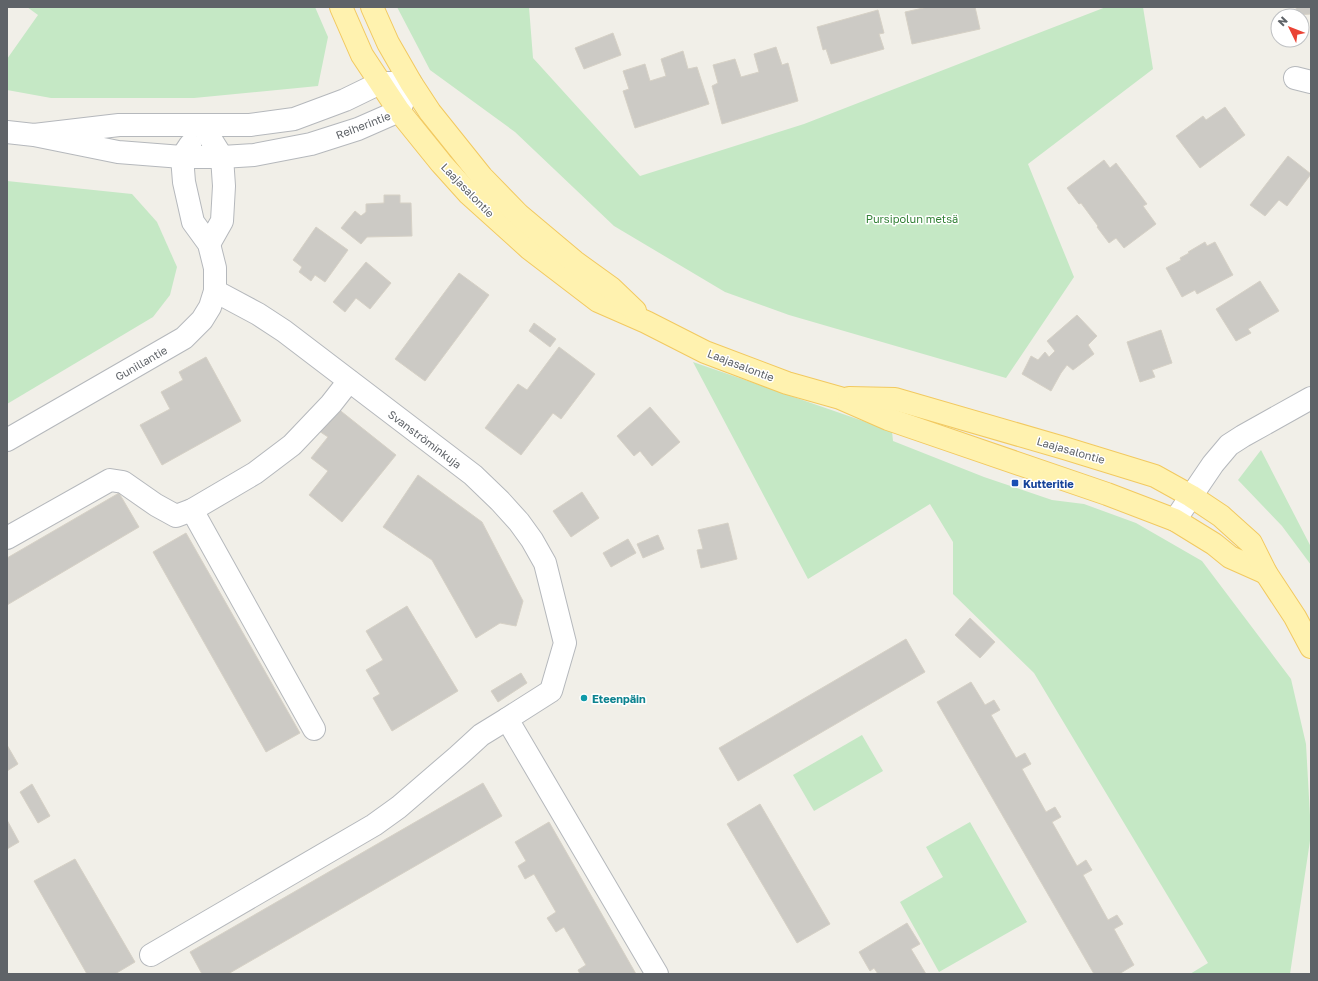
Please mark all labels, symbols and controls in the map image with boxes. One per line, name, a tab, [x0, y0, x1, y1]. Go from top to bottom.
north arrow	[1270, 8, 1310, 48]
text: N	[1275, 13, 1290, 28]
street label: Reiherintie	[334, 109, 392, 141]
street label: Laajasalontie	[439, 160, 497, 220]
park label: Pursipolun metsä	[866, 212, 958, 225]
street label: Gunillantie	[113, 343, 169, 383]
street label: Laajasalontie	[706, 346, 776, 384]
street label: Svanströminkuja	[386, 407, 464, 471]
street label: Laajasalontie	[1035, 434, 1107, 466]
place label: Kutteritie	[1023, 477, 1074, 490]
marker: Kutteritie	[1010, 478, 1020, 488]
place label: Eteenpäin	[592, 692, 646, 705]
marker: Eteenpäin	[579, 693, 589, 703]

